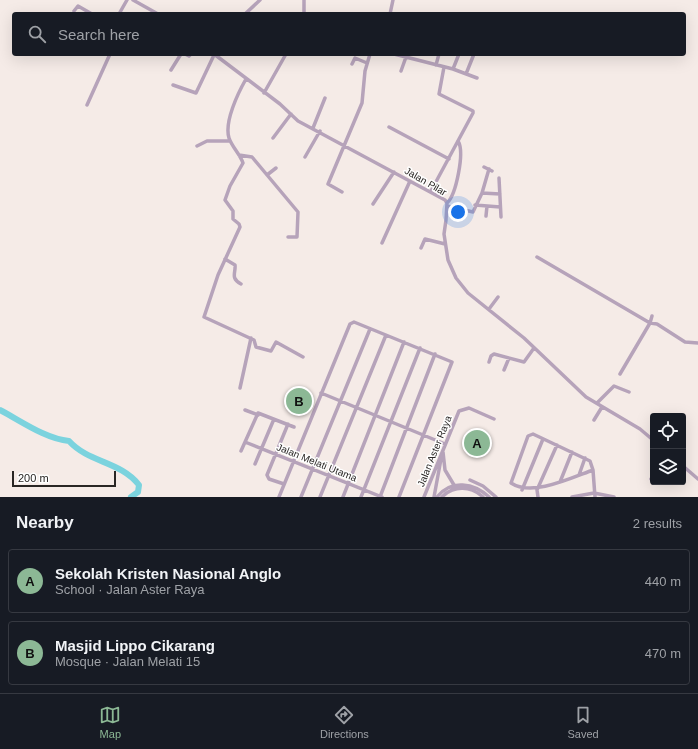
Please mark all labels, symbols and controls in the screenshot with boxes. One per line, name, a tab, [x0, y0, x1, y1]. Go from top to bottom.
search box	[12, 12, 686, 56]
icon: search	[26, 23, 48, 45]
text: Search here	[58, 26, 140, 43]
street label: Jalan Pilar	[403, 165, 449, 198]
your location	[448, 202, 468, 222]
pin: B	[286, 386, 312, 416]
map controls	[650, 413, 686, 485]
button: locate	[650, 413, 686, 449]
street label: Jalan Aster Raya	[415, 414, 454, 488]
pin: A	[464, 428, 490, 458]
street label: Jalan Melati Utama	[275, 441, 359, 484]
button: layers	[650, 449, 686, 485]
scale bar	[12, 469, 116, 488]
text: 200 m	[18, 472, 49, 484]
text: Nearby	[16, 513, 74, 532]
text: 2 results	[633, 516, 682, 531]
text: Sekolah Kristen Nasional Anglo	[55, 565, 281, 582]
text: A	[25, 574, 35, 589]
text: 440 m	[645, 574, 681, 589]
text: School · Jalan Aster Raya	[55, 582, 205, 597]
text: Masjid Lippo Cikarang	[55, 637, 215, 654]
text: B	[25, 646, 35, 661]
text: 470 m	[645, 646, 681, 661]
text: Mosque · Jalan Melati 15	[55, 654, 200, 669]
tab: Map	[99, 704, 121, 740]
tab: Directions	[320, 704, 369, 740]
tab: Saved	[567, 704, 599, 740]

